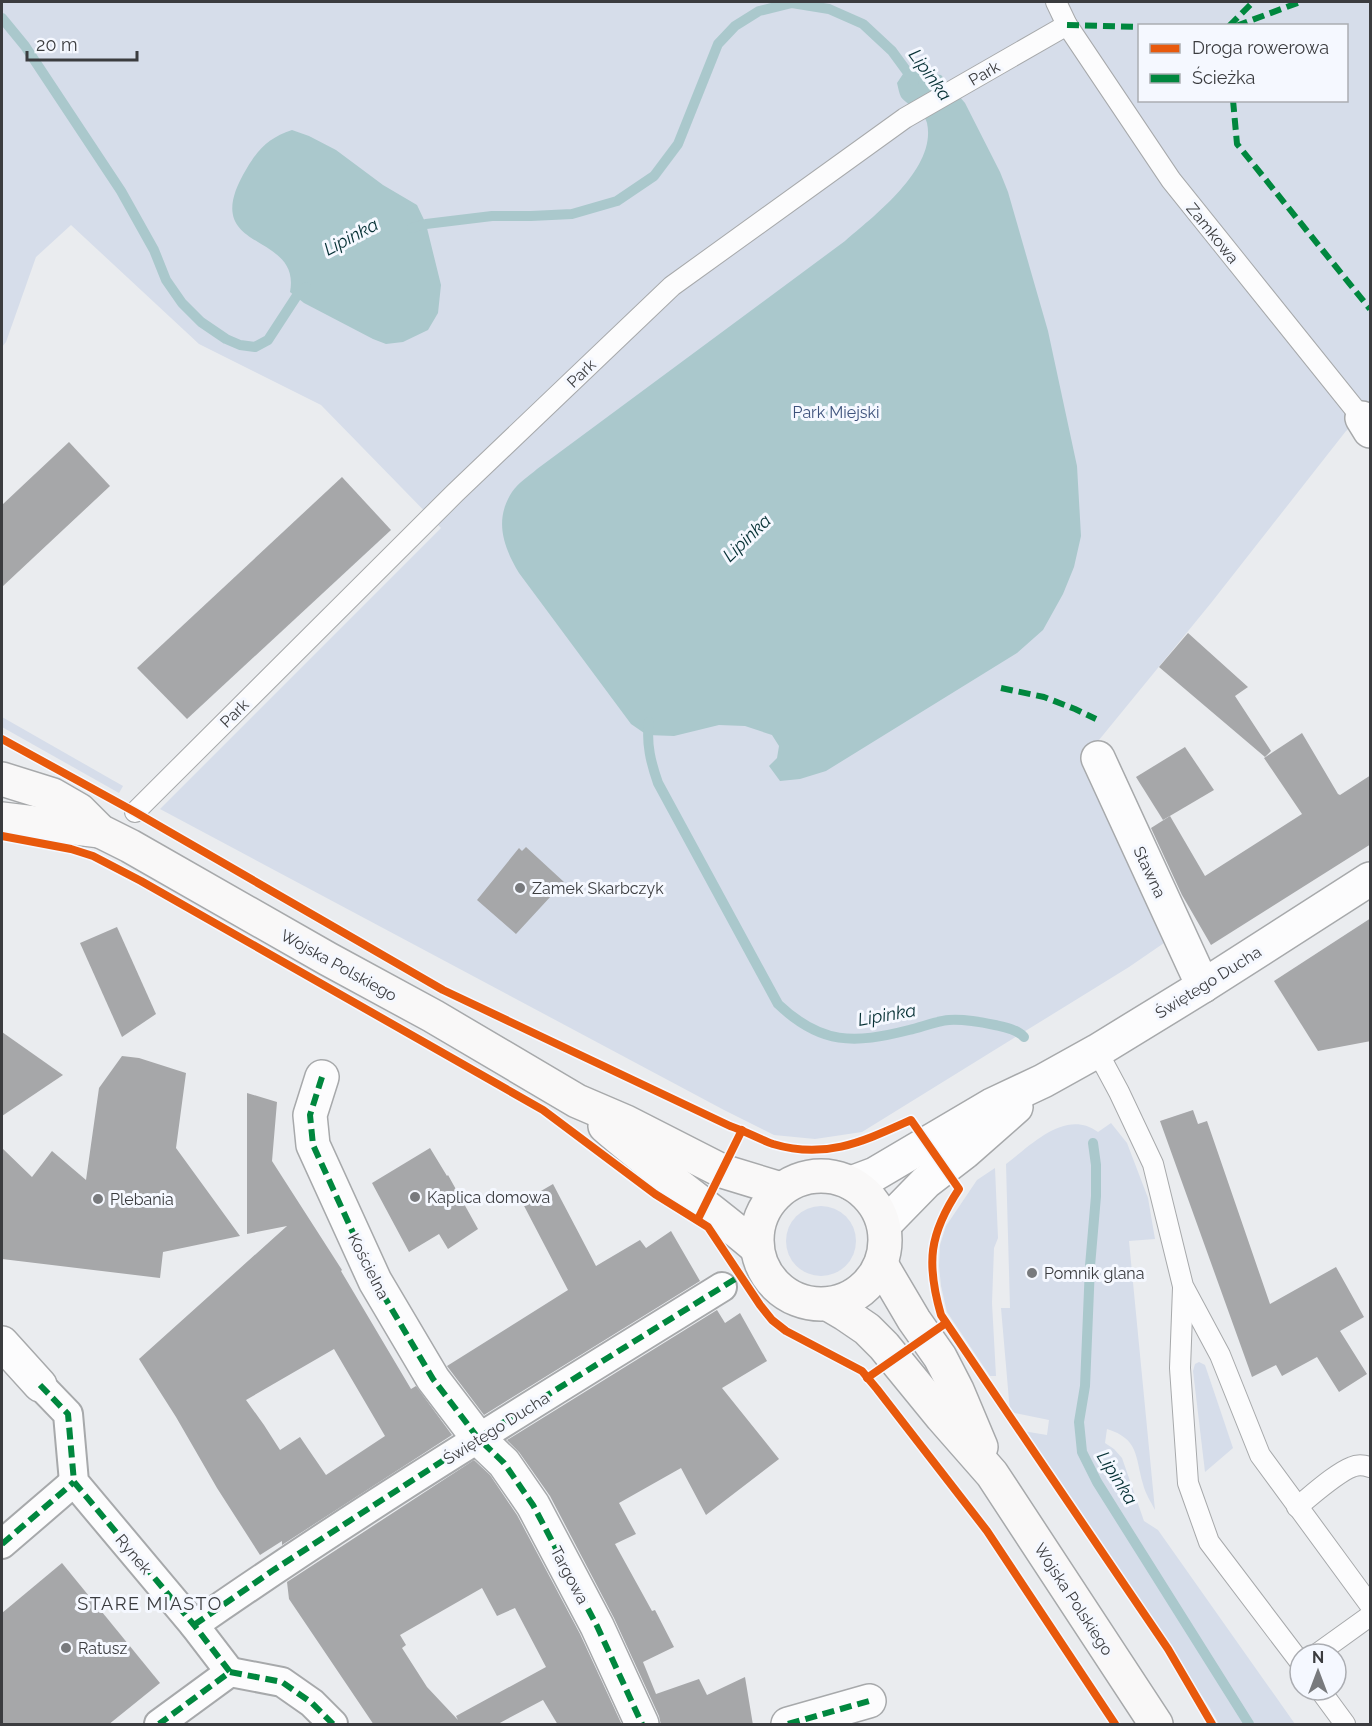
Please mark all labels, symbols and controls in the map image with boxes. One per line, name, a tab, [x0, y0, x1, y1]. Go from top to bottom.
scale bar	[27, 24, 136, 62]
legend	[1138, 24, 1348, 102]
text: 20 m	[36, 34, 78, 55]
text: Droga rowerowa	[1192, 37, 1329, 58]
water label: Lipinka	[905, 45, 956, 105]
street label: Park	[965, 57, 1004, 90]
text: Ścieżka	[1192, 66, 1255, 88]
street label: Zamkowa	[1182, 199, 1243, 267]
water label: Lipinka	[320, 213, 382, 260]
street label: Park	[563, 355, 600, 392]
park label: Park Miejski	[793, 403, 879, 422]
water label: Lipinka	[718, 510, 775, 566]
street label: Park	[216, 695, 253, 732]
street label: Stawna	[1129, 844, 1170, 901]
place label: Zamek Skarbczyk	[532, 879, 664, 898]
marker: Zamek Skarbczyk	[513, 881, 527, 895]
street label: Wojska Polskiego	[277, 926, 400, 1005]
street label: Świętego Ducha	[1151, 941, 1265, 1023]
water label: Lipinka	[856, 999, 918, 1030]
place label: Kaplica domowa	[427, 1188, 550, 1207]
place label: Plebania	[110, 1190, 174, 1209]
marker: Kaplica domowa	[408, 1190, 422, 1204]
marker: Plebania	[91, 1192, 105, 1206]
street label: Kościelna	[344, 1230, 393, 1302]
place label: Pomnik glana	[1044, 1264, 1144, 1283]
marker: Pomnik glana	[1025, 1266, 1039, 1280]
street label: Świętego Ducha	[439, 1387, 553, 1469]
water label: Lipinka	[1093, 1447, 1142, 1508]
street label: Rynek	[111, 1530, 156, 1579]
street label: Wojska Polskiego	[1030, 1540, 1117, 1659]
street label: Targowa	[546, 1543, 593, 1607]
district label: STARE MIASTO	[77, 1593, 223, 1614]
place label: Ratusz	[78, 1639, 128, 1658]
marker: Ratusz	[59, 1641, 73, 1655]
north arrow	[1288, 1642, 1348, 1702]
text: N	[1312, 1648, 1324, 1667]

